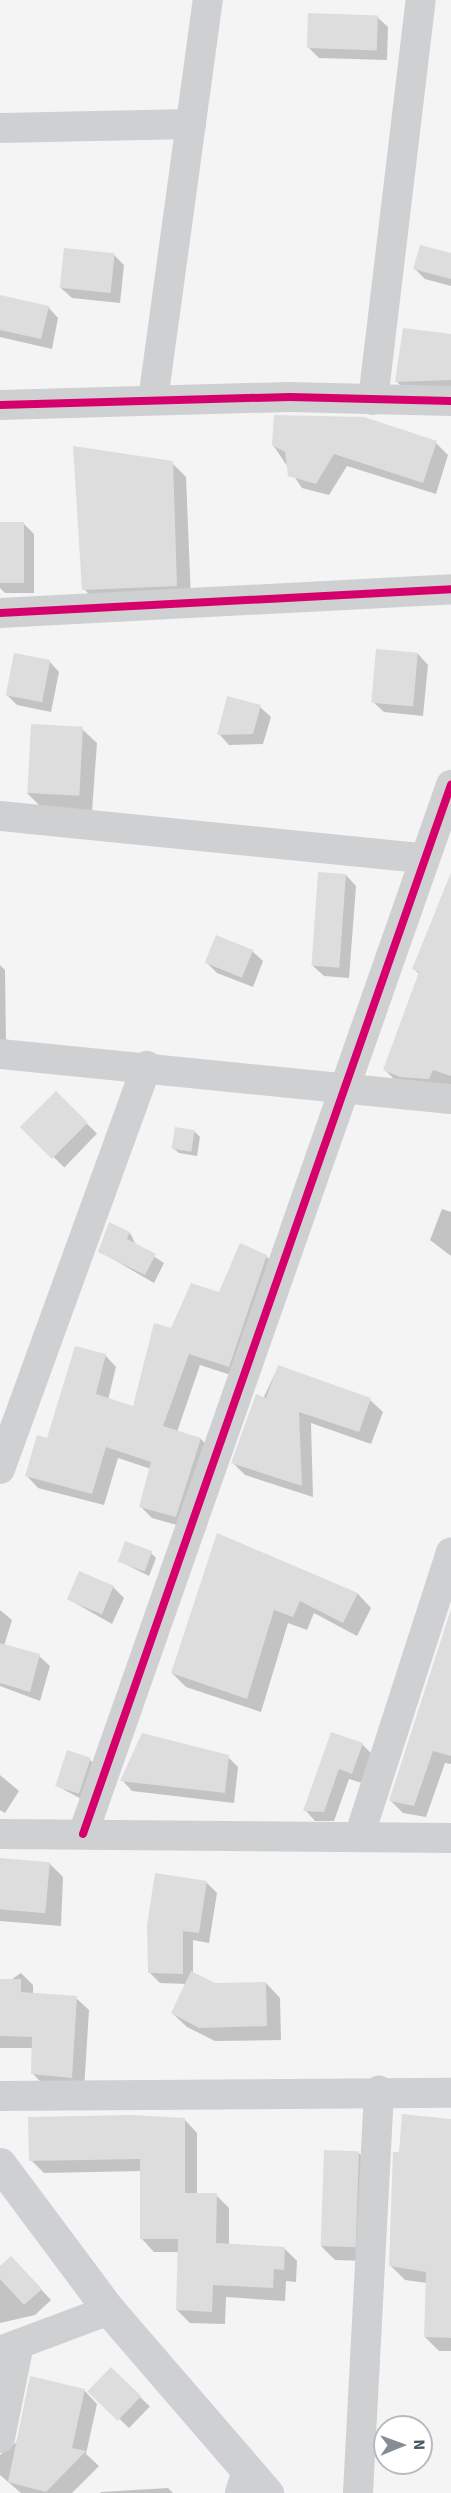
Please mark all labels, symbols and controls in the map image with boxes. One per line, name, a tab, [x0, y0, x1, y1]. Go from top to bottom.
north arrow	[373, 2415, 433, 2475]
text: N	[408, 2439, 430, 2450]

